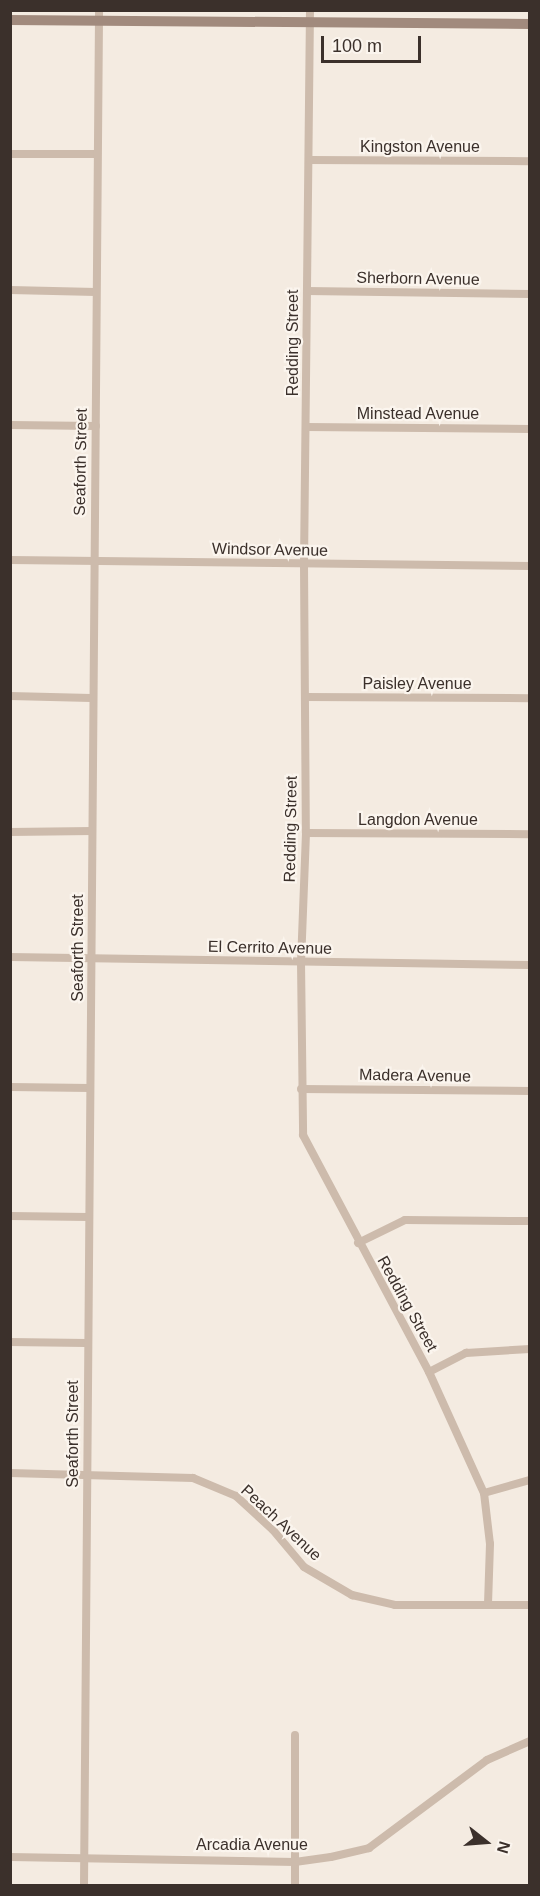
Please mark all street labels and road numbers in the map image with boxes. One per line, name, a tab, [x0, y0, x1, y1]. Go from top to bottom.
street label: Kingston Avenue	[360, 137, 480, 157]
street label: Sherborn Avenue	[356, 268, 480, 290]
street label: Redding Street	[283, 290, 303, 396]
street label: Minstead Avenue	[356, 404, 480, 424]
street label: Seaforth Street	[70, 408, 92, 516]
street label: Windsor Avenue	[211, 539, 329, 561]
street label: Paisley Avenue	[362, 674, 472, 694]
street label: Redding Street	[280, 775, 302, 883]
street label: Langdon Avenue	[358, 810, 478, 830]
street label: Seaforth Street	[68, 894, 88, 1002]
street label: El Cerrito Avenue	[207, 937, 333, 959]
street label: Madera Avenue	[359, 1065, 471, 1087]
street label: Redding Street	[373, 1253, 441, 1355]
street label: Seaforth Street	[63, 1380, 83, 1488]
street label: Peach Avenue	[236, 1481, 326, 1565]
street label: Arcadia Avenue	[196, 1835, 308, 1855]

